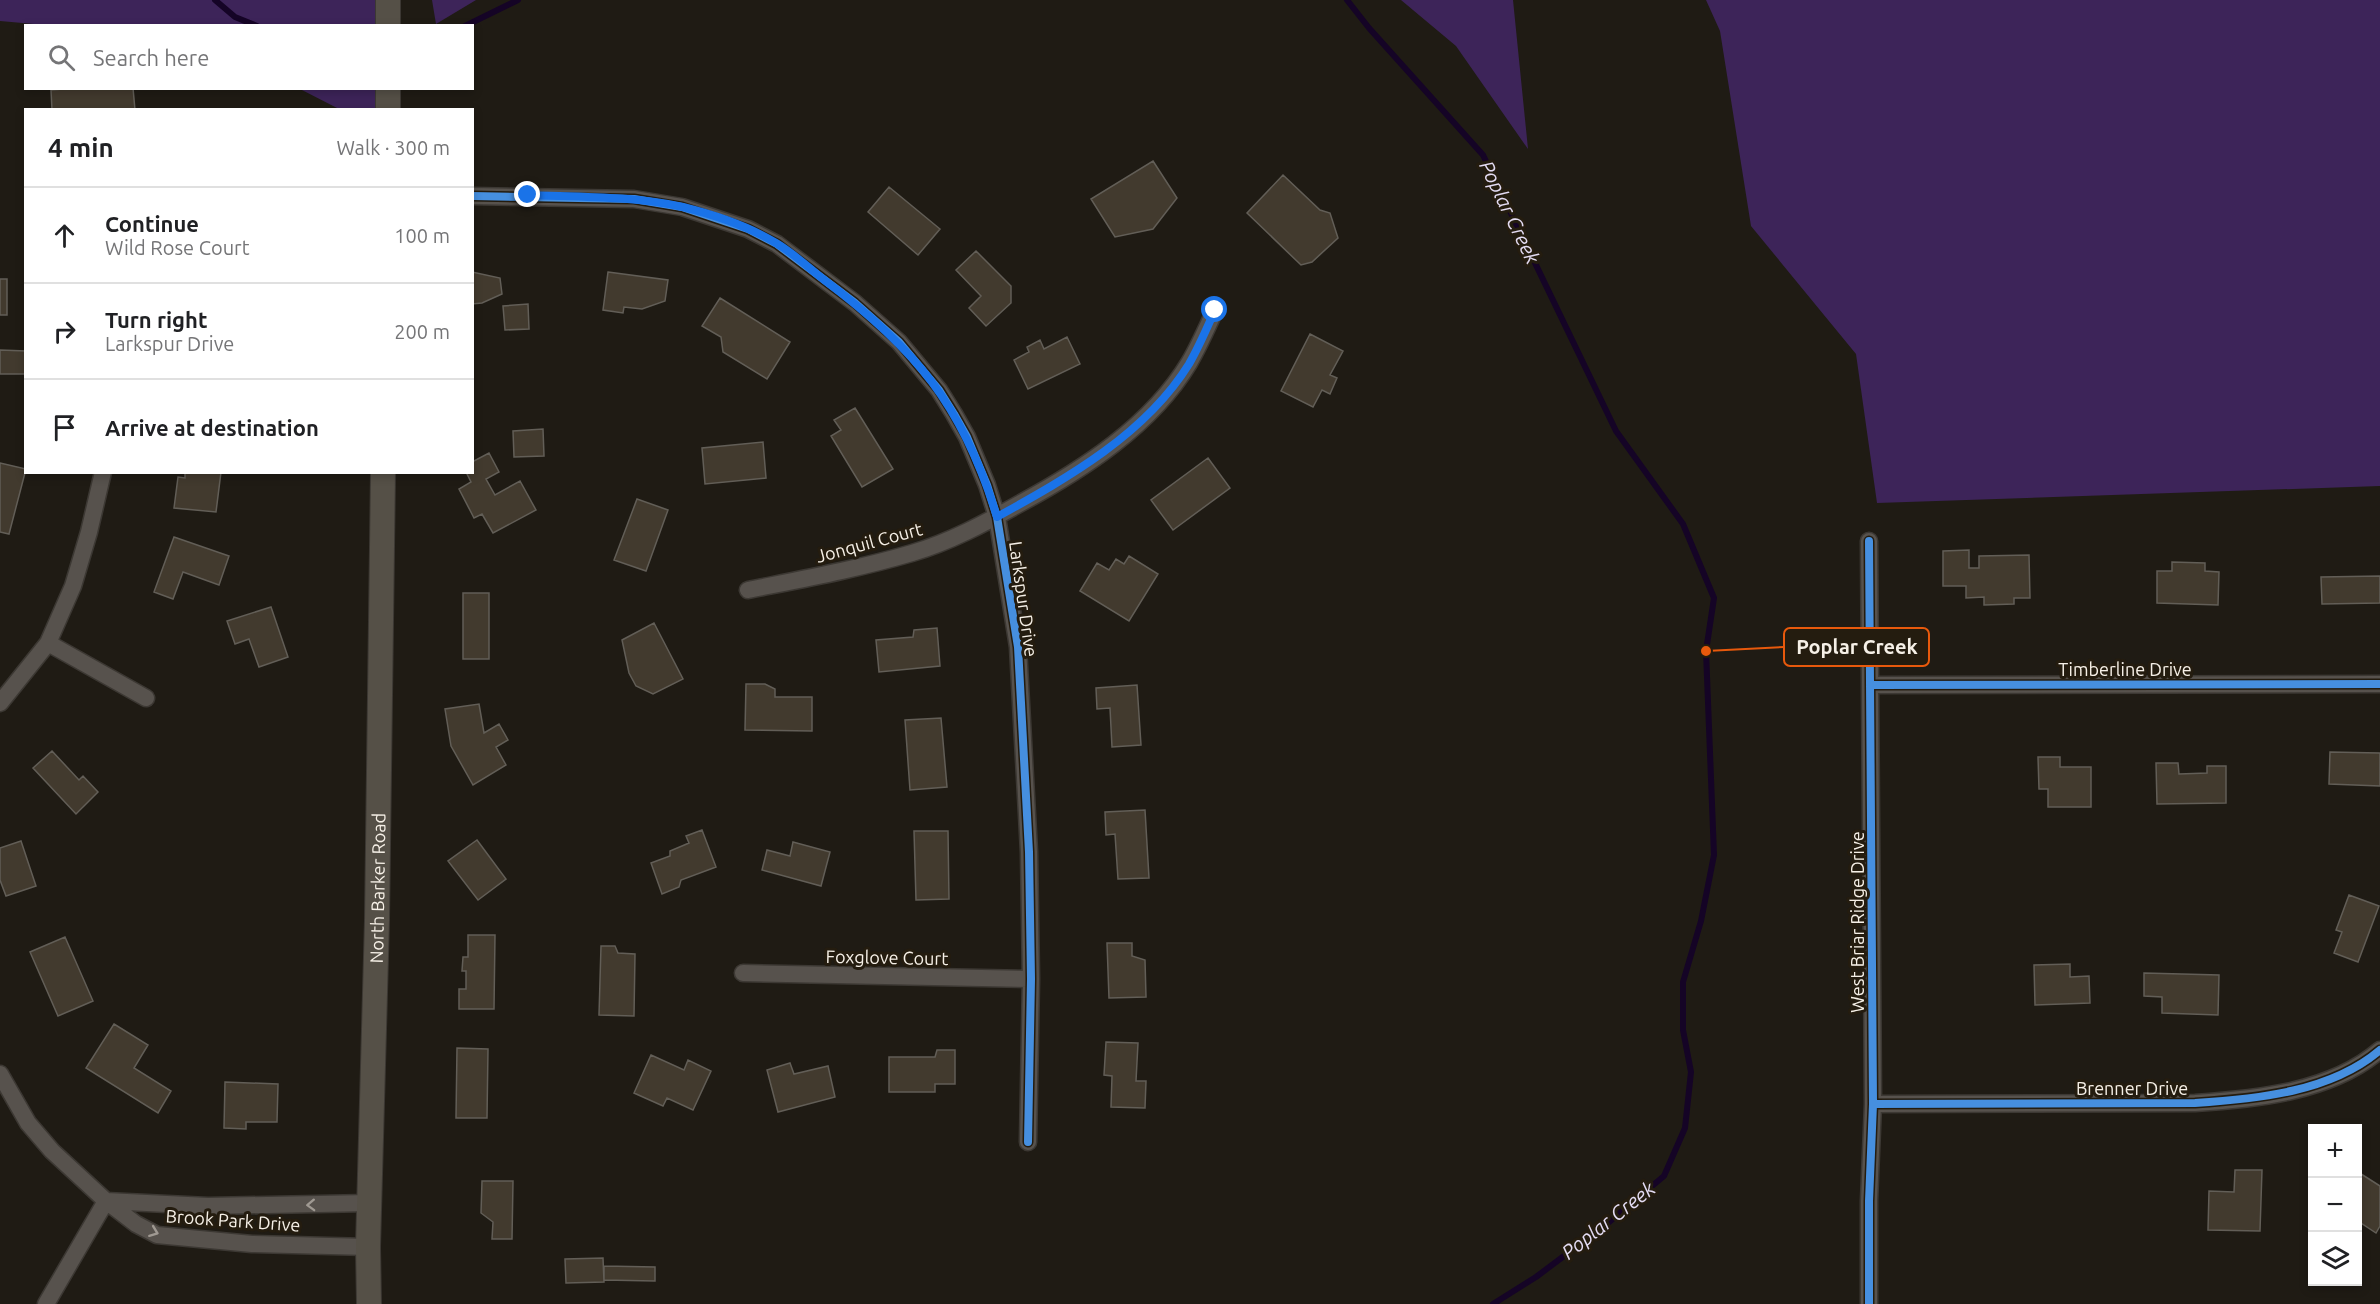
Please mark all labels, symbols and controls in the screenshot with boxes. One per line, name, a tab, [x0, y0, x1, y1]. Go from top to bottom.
search box	[24, 24, 474, 90]
icon: search	[45, 41, 78, 74]
text: Search here	[93, 45, 209, 70]
text: 4 min	[48, 133, 114, 162]
text: Walk · 300 m	[337, 136, 450, 159]
water label: Poplar Creek	[1475, 157, 1545, 268]
route end	[514, 181, 540, 207]
text: Continue	[105, 211, 199, 236]
icon: ahead	[48, 219, 81, 252]
text: 100 m	[394, 224, 450, 247]
text: Wild Rose Court	[105, 236, 250, 259]
route start	[1201, 296, 1227, 322]
text: Turn right	[105, 307, 207, 332]
icon: right	[48, 315, 81, 348]
text: 200 m	[394, 320, 450, 343]
text: Larkspur Drive	[105, 332, 234, 355]
icon: arrive	[48, 411, 81, 444]
text: Arrive at destination	[105, 415, 319, 440]
street label: Jonquil Court	[814, 518, 924, 566]
street label: Larkspur Drive	[1006, 540, 1042, 658]
callout: Poplar Creek	[1784, 628, 1929, 666]
text: Poplar Creek	[1796, 635, 1918, 658]
street label: Timberline Drive	[2058, 659, 2192, 679]
street label: North Barker Road	[366, 813, 388, 964]
street label: West Briar Ridge Drive	[1847, 831, 1867, 1013]
street label: Foxglove Court	[825, 946, 949, 968]
street label: Brenner Drive	[2076, 1078, 2188, 1098]
map controls	[2308, 1124, 2362, 1286]
button: +	[2308, 1124, 2362, 1178]
water label: Poplar Creek	[1557, 1176, 1660, 1264]
button: −	[2308, 1178, 2362, 1232]
one-way arrow	[306, 1199, 315, 1212]
street label: Brook Park Drive	[165, 1205, 301, 1235]
one-way arrow	[148, 1225, 159, 1238]
button: layers	[2308, 1232, 2362, 1286]

